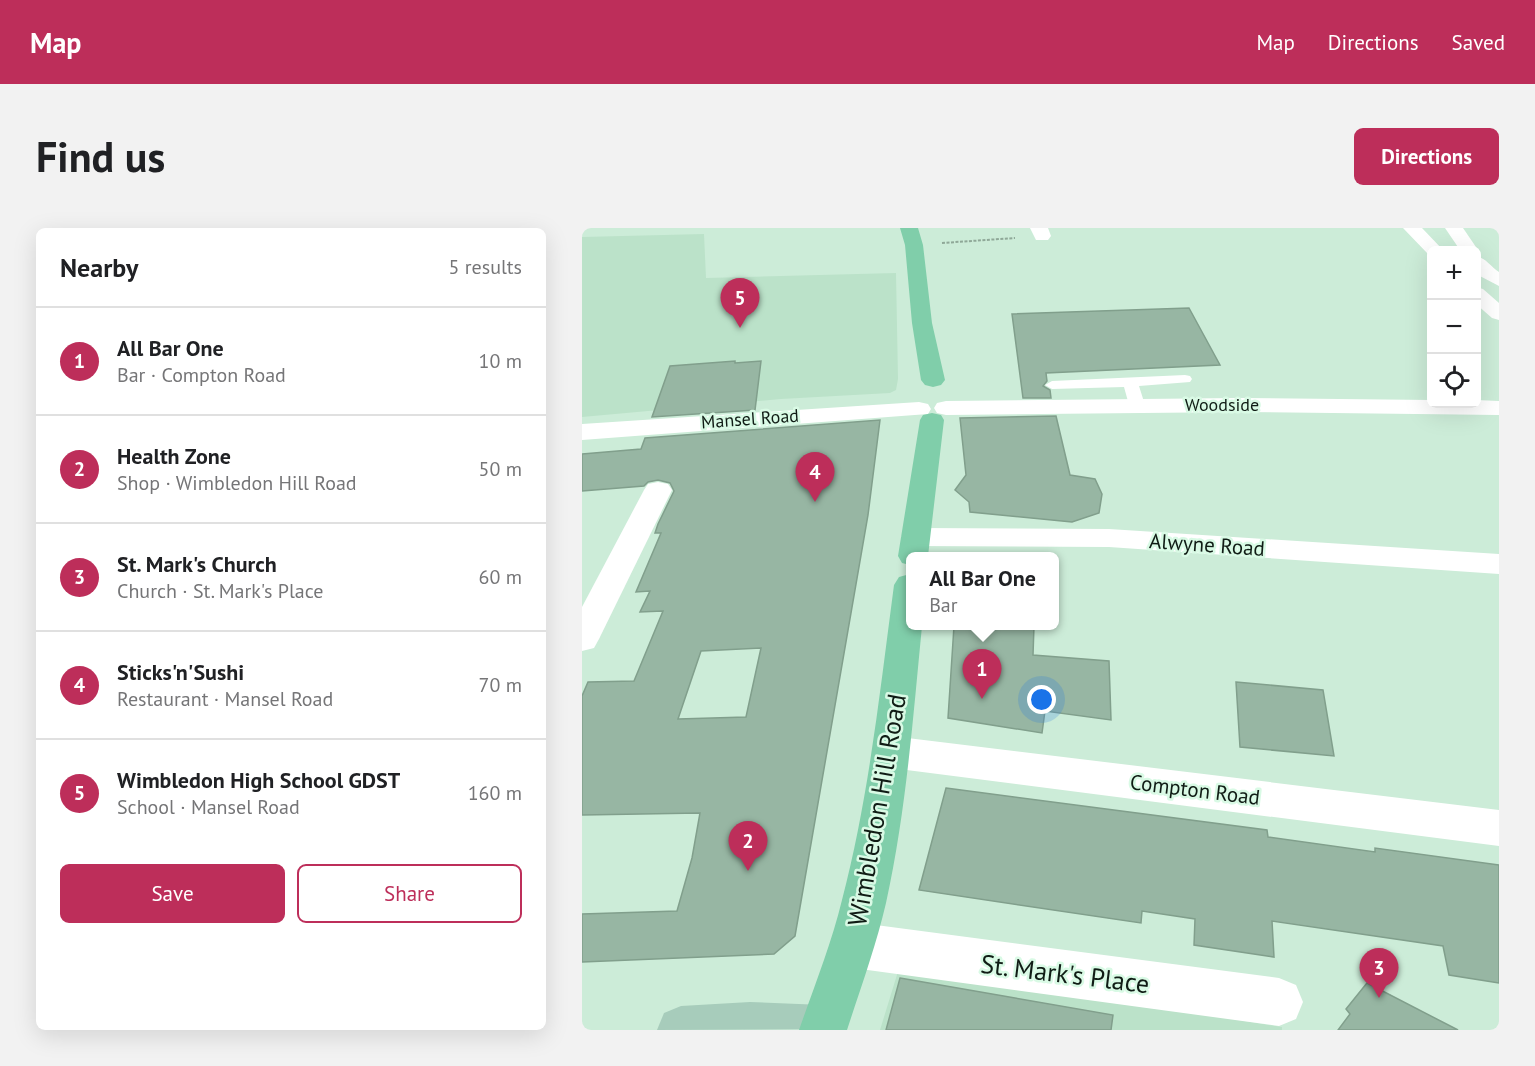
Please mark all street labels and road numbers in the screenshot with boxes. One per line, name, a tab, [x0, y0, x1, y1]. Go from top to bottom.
street label: Woodside	[1185, 393, 1259, 416]
street label: Mansel Road	[700, 404, 800, 433]
street label: Alwyne Road	[1148, 527, 1266, 562]
street label: Wimbledon Hill Road	[840, 691, 913, 929]
street label: Compton Road	[1129, 768, 1262, 811]
street label: St. Mark's Place	[979, 947, 1151, 1000]

